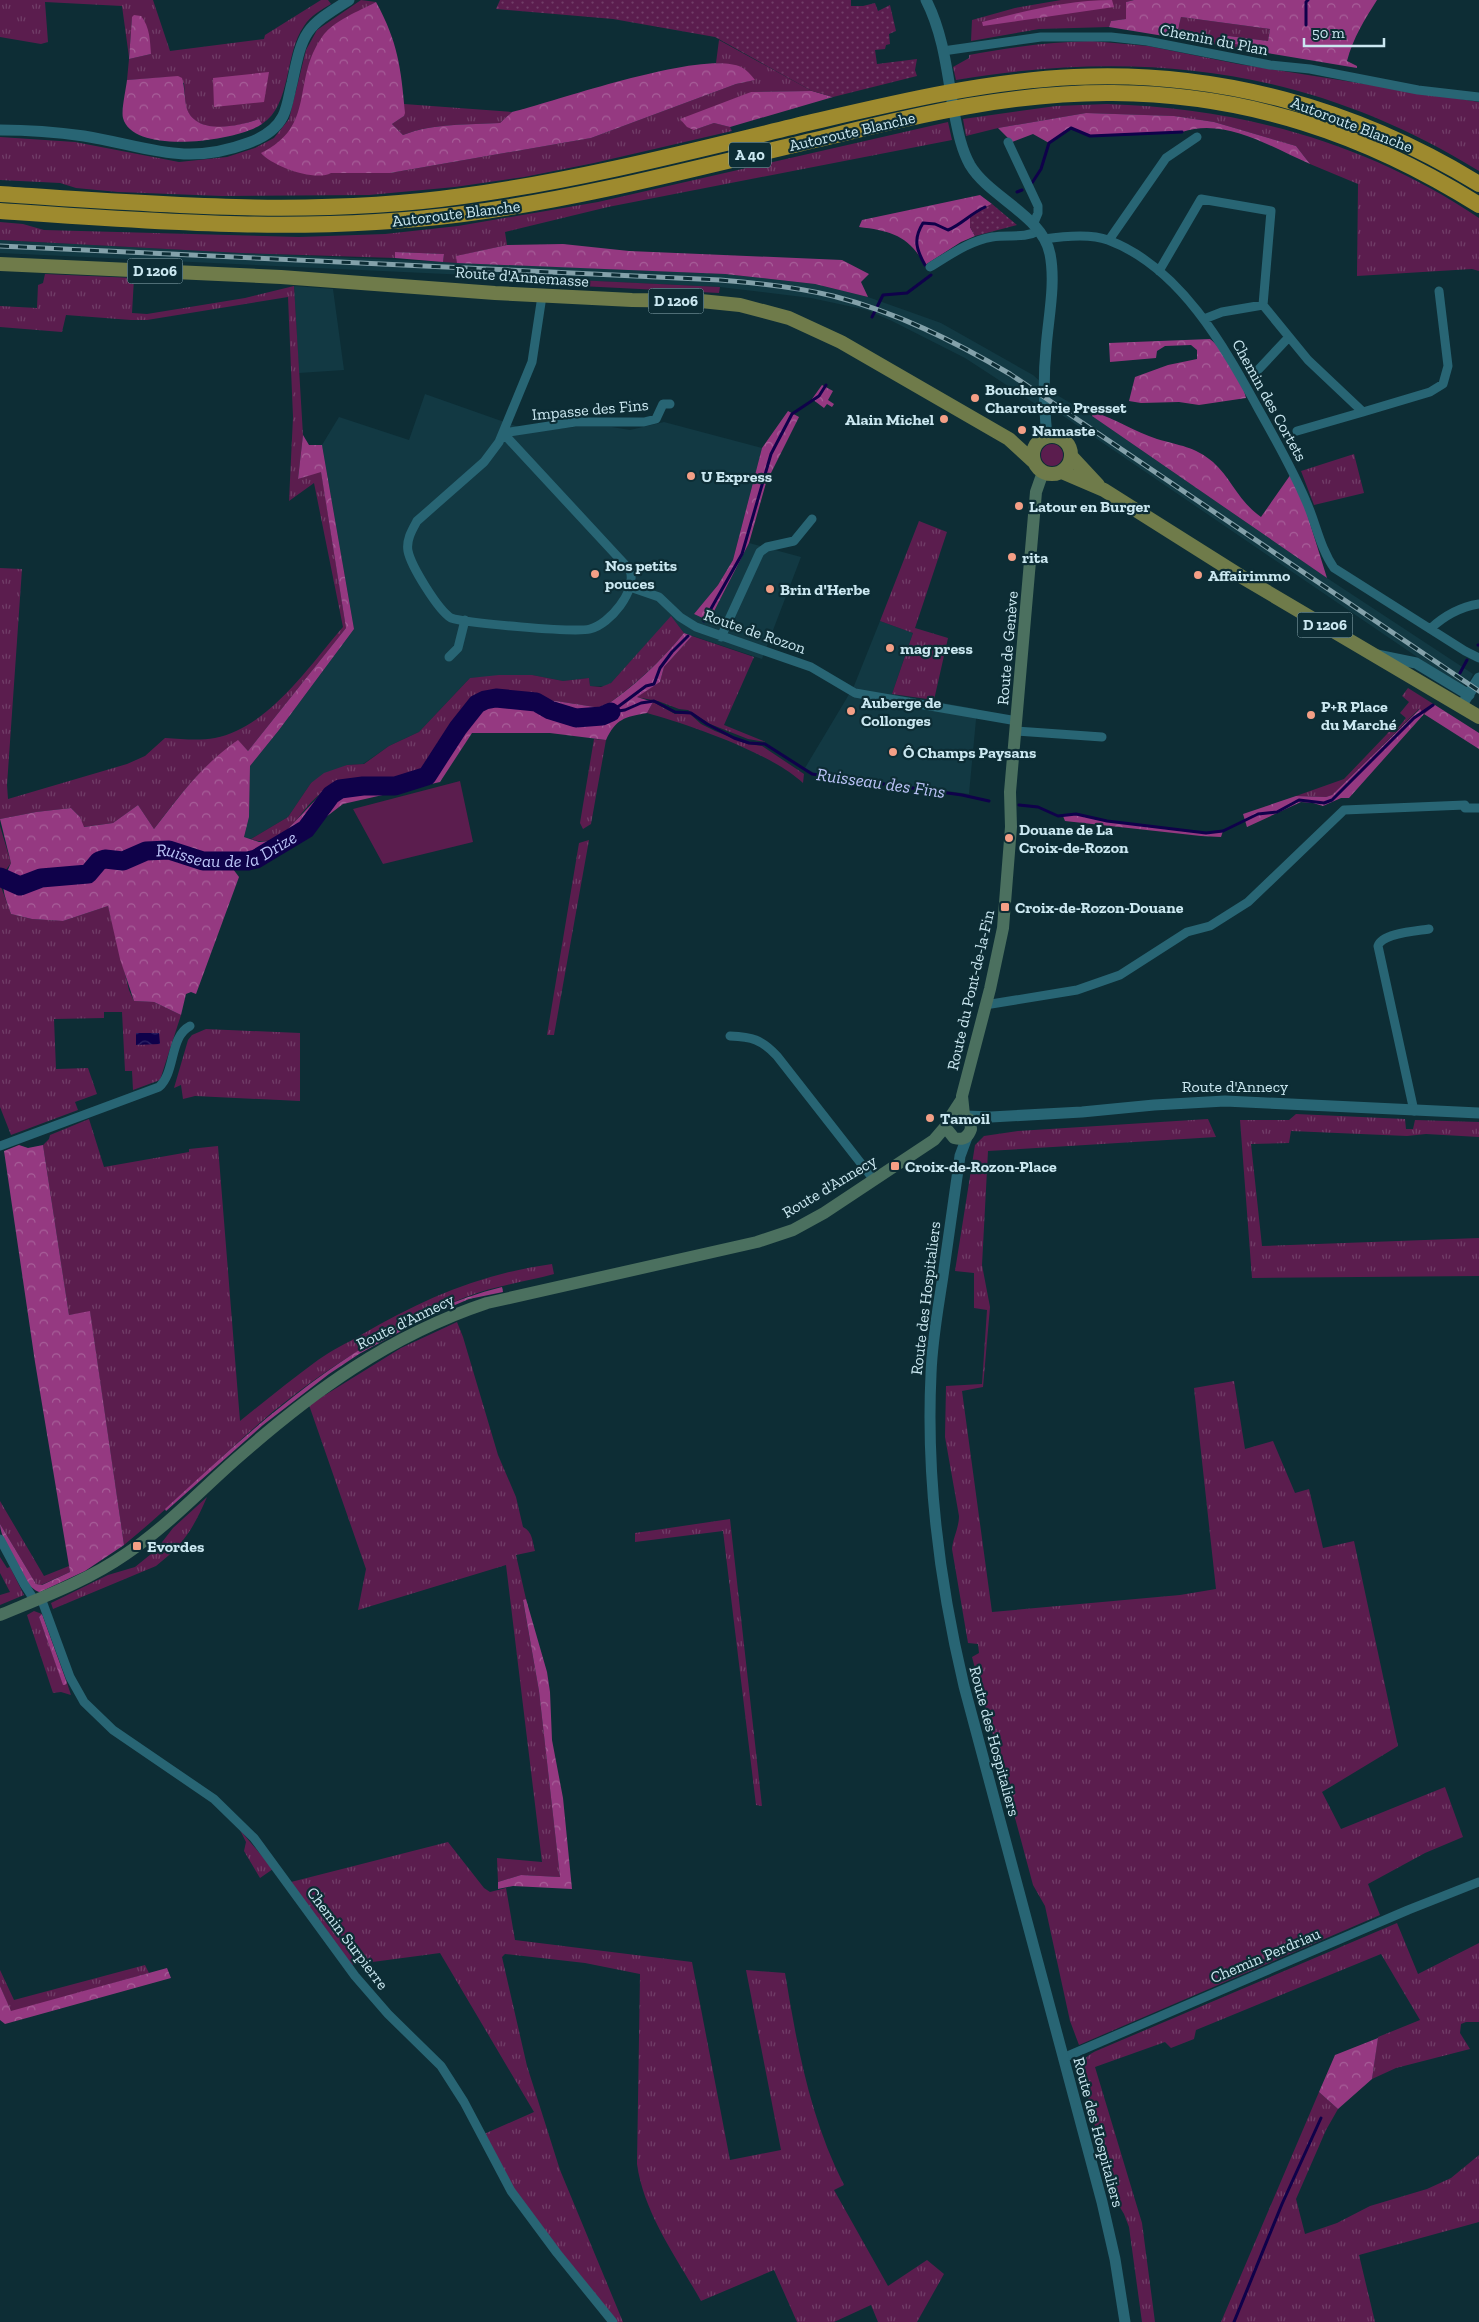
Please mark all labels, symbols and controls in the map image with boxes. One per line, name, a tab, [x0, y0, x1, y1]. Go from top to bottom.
scale bar	[1304, 15, 1384, 47]
street label: Chemin du Plan	[1158, 20, 1270, 59]
text: 50 m	[1312, 24, 1345, 42]
street label: Autoroute Blanche	[1288, 93, 1415, 156]
street label: Autoroute Blanche	[787, 108, 917, 155]
road number: A 40	[729, 142, 771, 168]
street label: Autoroute Blanche	[391, 196, 521, 231]
road number: D 1206	[128, 258, 182, 284]
street label: Route d'Annemasse	[455, 262, 589, 291]
road number: D 1206	[648, 288, 704, 314]
street label: Chemin des Cortets	[1228, 336, 1311, 465]
place label: Boucherie Charcuterie Presset	[985, 380, 1127, 417]
marker: Boucherie Charcuterie Presset	[969, 392, 981, 404]
street label: Impasse des Fins	[531, 395, 649, 424]
place label: Alain Michel	[845, 410, 934, 429]
marker: Alain Michel	[938, 413, 950, 425]
place label: Namaste	[1032, 421, 1096, 440]
marker: Namaste	[1016, 424, 1028, 436]
place label: U Express	[701, 467, 772, 486]
marker: U Express	[685, 470, 697, 482]
place label: Latour en Burger	[1029, 497, 1150, 516]
marker: Latour en Burger	[1013, 500, 1025, 512]
place label: rita	[1022, 548, 1048, 567]
marker: rita	[1006, 551, 1018, 563]
place label: Nos petits pouces	[605, 556, 677, 593]
place label: Affairimmo	[1208, 566, 1291, 585]
marker: Nos petits pouces	[589, 568, 601, 580]
marker: Affairimmo	[1192, 569, 1204, 581]
place label: Brin d'Herbe	[780, 580, 870, 599]
marker: Brin d'Herbe	[764, 583, 776, 595]
street label: Route de Genève	[993, 590, 1022, 706]
street label: Route de Rozon	[701, 605, 809, 658]
road number: D 1206	[1298, 612, 1352, 638]
place label: mag press	[900, 639, 973, 658]
marker: mag press	[884, 642, 896, 654]
place label: Auberge de Collonges	[861, 693, 942, 730]
place label: P+R Place du Marché	[1321, 697, 1397, 734]
marker: Auberge de Collonges	[845, 705, 857, 717]
marker: P+R Place du Marché	[1305, 709, 1317, 721]
place label: Ô Champs Paysans	[903, 743, 1036, 762]
marker: Ô Champs Paysans	[887, 746, 899, 758]
water label: Ruisseau des Fins	[815, 763, 947, 803]
place label: Douane de La Croix-de-Rozon	[1019, 820, 1129, 857]
water label: Ruisseau de la Drize	[156, 826, 301, 872]
marker: Douane de La Croix-de-Rozon	[1003, 832, 1015, 844]
place label: Croix-de-Rozon-Douane	[1015, 898, 1184, 917]
marker: Croix-de-Rozon-Douane	[999, 901, 1011, 913]
street label: Route du Pont-de-la-Fin	[943, 907, 998, 1072]
street label: Route d'Annecy	[1182, 1077, 1289, 1096]
place label: Tamoil	[940, 1109, 990, 1128]
marker: Tamoil	[924, 1112, 936, 1124]
street label: Route d'Annecy	[779, 1150, 880, 1222]
place label: Croix-de-Rozon-Place	[905, 1157, 1057, 1176]
marker: Croix-de-Rozon-Place	[889, 1160, 901, 1172]
street label: Route des Hospitaliers	[907, 1220, 944, 1376]
street label: Route d'Annecy	[353, 1289, 458, 1353]
place label: Evordes	[147, 1537, 204, 1556]
marker: Evordes	[131, 1540, 143, 1552]
street label: Route des Hospitaliers	[965, 1664, 1024, 1818]
street label: Chemin Surpierre	[303, 1883, 392, 1993]
street label: Chemin Perdriau	[1207, 1924, 1323, 1987]
street label: Route des Hospitaliers	[1069, 2055, 1128, 2209]

